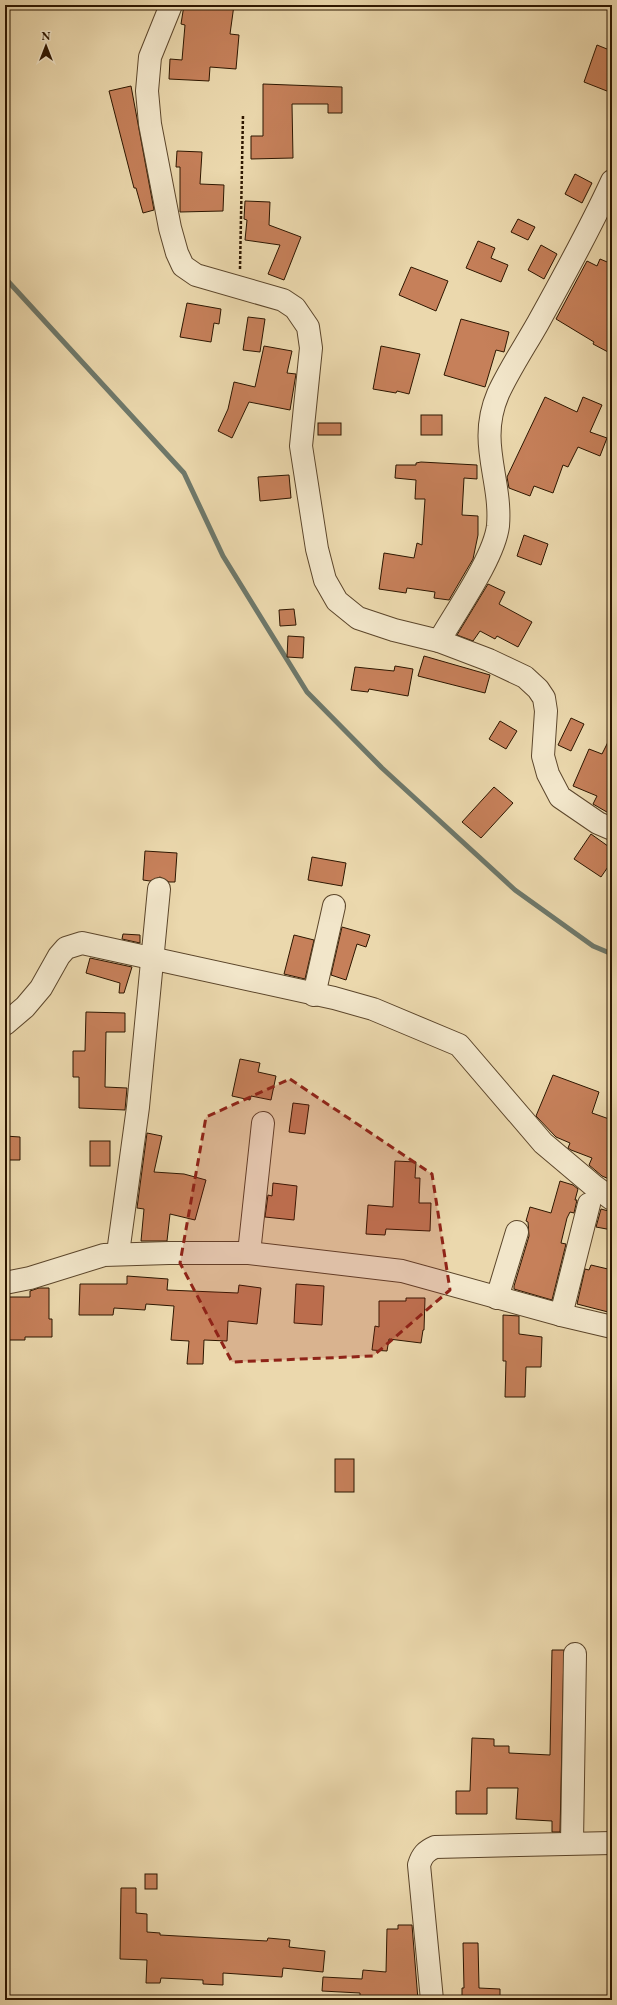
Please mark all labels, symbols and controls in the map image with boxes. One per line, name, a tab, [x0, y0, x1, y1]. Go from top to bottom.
north arrow	[26, 26, 66, 66]
text: N	[42, 29, 51, 43]

